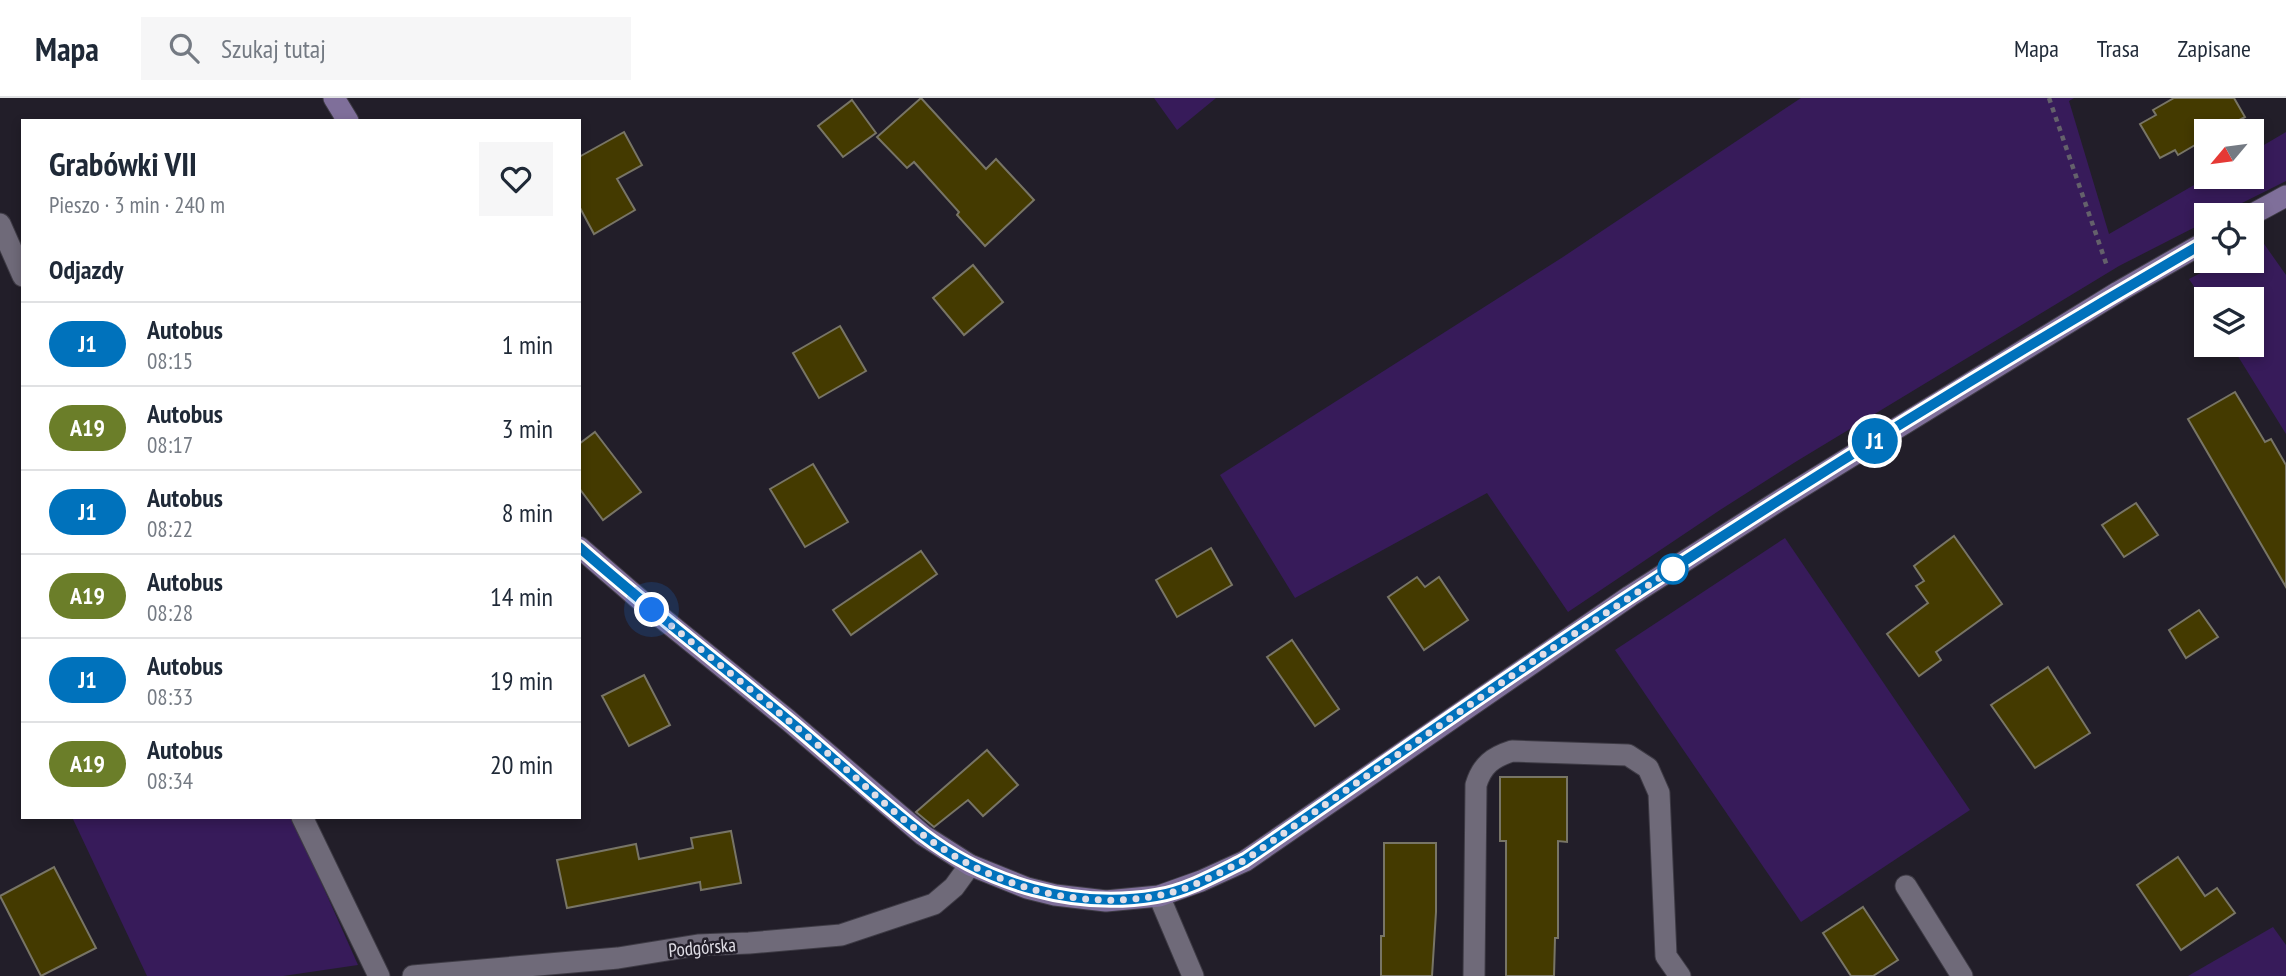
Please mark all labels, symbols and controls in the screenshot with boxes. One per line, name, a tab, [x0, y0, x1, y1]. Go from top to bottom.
search box	[141, 17, 631, 80]
text: Mapa	[35, 27, 99, 70]
icon: search	[165, 29, 203, 67]
text: Szukaj tutaj	[221, 32, 326, 65]
text: Mapa	[2014, 33, 2059, 64]
text: Trasa	[2097, 33, 2139, 64]
text: Zapisane	[2177, 33, 2251, 64]
north arrow	[2194, 119, 2264, 189]
map controls	[2194, 119, 2264, 357]
text: Grabówki VII	[49, 142, 197, 185]
button: heart	[479, 142, 553, 216]
text: Pieszo · 3 min · 240 m	[49, 190, 225, 219]
button: locate	[2194, 203, 2264, 273]
text: Odjazdy	[49, 253, 123, 286]
button: layers	[2194, 287, 2264, 357]
text: Autobus	[147, 313, 223, 346]
text: J1	[78, 328, 97, 359]
text: 1 min	[502, 328, 553, 361]
text: 08:15	[147, 346, 193, 375]
text: Autobus	[147, 397, 223, 430]
text: A19	[70, 412, 105, 443]
text: 3 min	[502, 412, 553, 445]
line badge: J1	[1843, 418, 1906, 464]
text: J1	[1866, 425, 1884, 456]
text: 08:17	[147, 430, 193, 459]
text: Autobus	[147, 481, 223, 514]
text: J1	[78, 496, 97, 527]
text: 8 min	[502, 496, 553, 529]
text: 08:22	[147, 514, 193, 543]
unlabelled marker	[1658, 554, 1688, 584]
text: Autobus	[147, 565, 223, 598]
text: A19	[70, 580, 105, 611]
text: 14 min	[490, 580, 553, 613]
your location	[634, 592, 669, 627]
text: 08:28	[147, 598, 193, 627]
text: Autobus	[147, 649, 223, 682]
text: J1	[78, 664, 97, 695]
text: 19 min	[490, 664, 553, 697]
text: 08:33	[147, 682, 193, 711]
text: Autobus	[147, 733, 223, 766]
text: A19	[70, 748, 105, 779]
text: 20 min	[490, 748, 553, 781]
text: 08:34	[147, 766, 193, 795]
street label: Podgórska	[667, 932, 737, 962]

